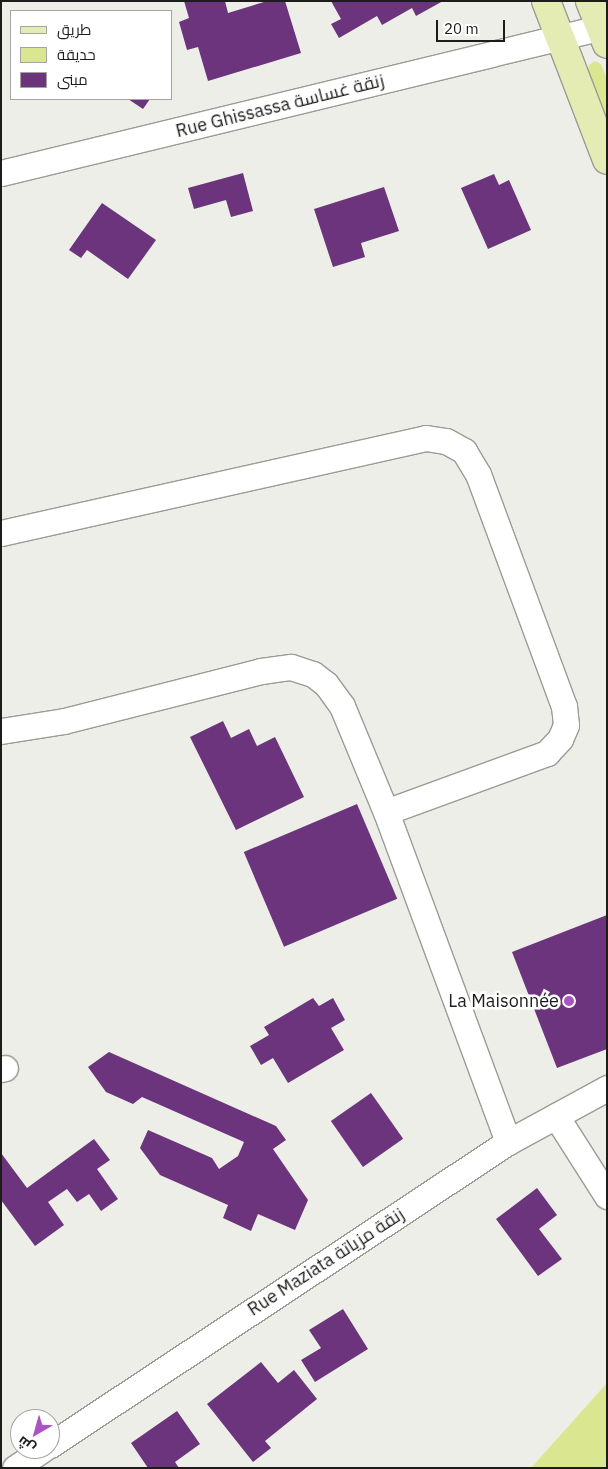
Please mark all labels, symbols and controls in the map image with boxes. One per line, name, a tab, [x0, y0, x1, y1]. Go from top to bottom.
legend	[10, 10, 172, 100]
scale bar	[438, 10, 507, 42]
text: 20 m	[444, 19, 479, 38]
text: طريق	[57, 20, 91, 39]
text: حديقة	[57, 45, 96, 64]
text: مبنى	[57, 70, 88, 89]
street label: Rue Ghissassa زنقة غساسة	[174, 70, 386, 142]
place label: La Maisonnée	[448, 990, 559, 1012]
marker: La Maisonnée	[563, 995, 575, 1007]
street label: Rue Maziata زنقة مزياتة	[244, 1203, 408, 1321]
north arrow	[10, 1409, 60, 1459]
text: ش	[14, 1432, 39, 1458]

